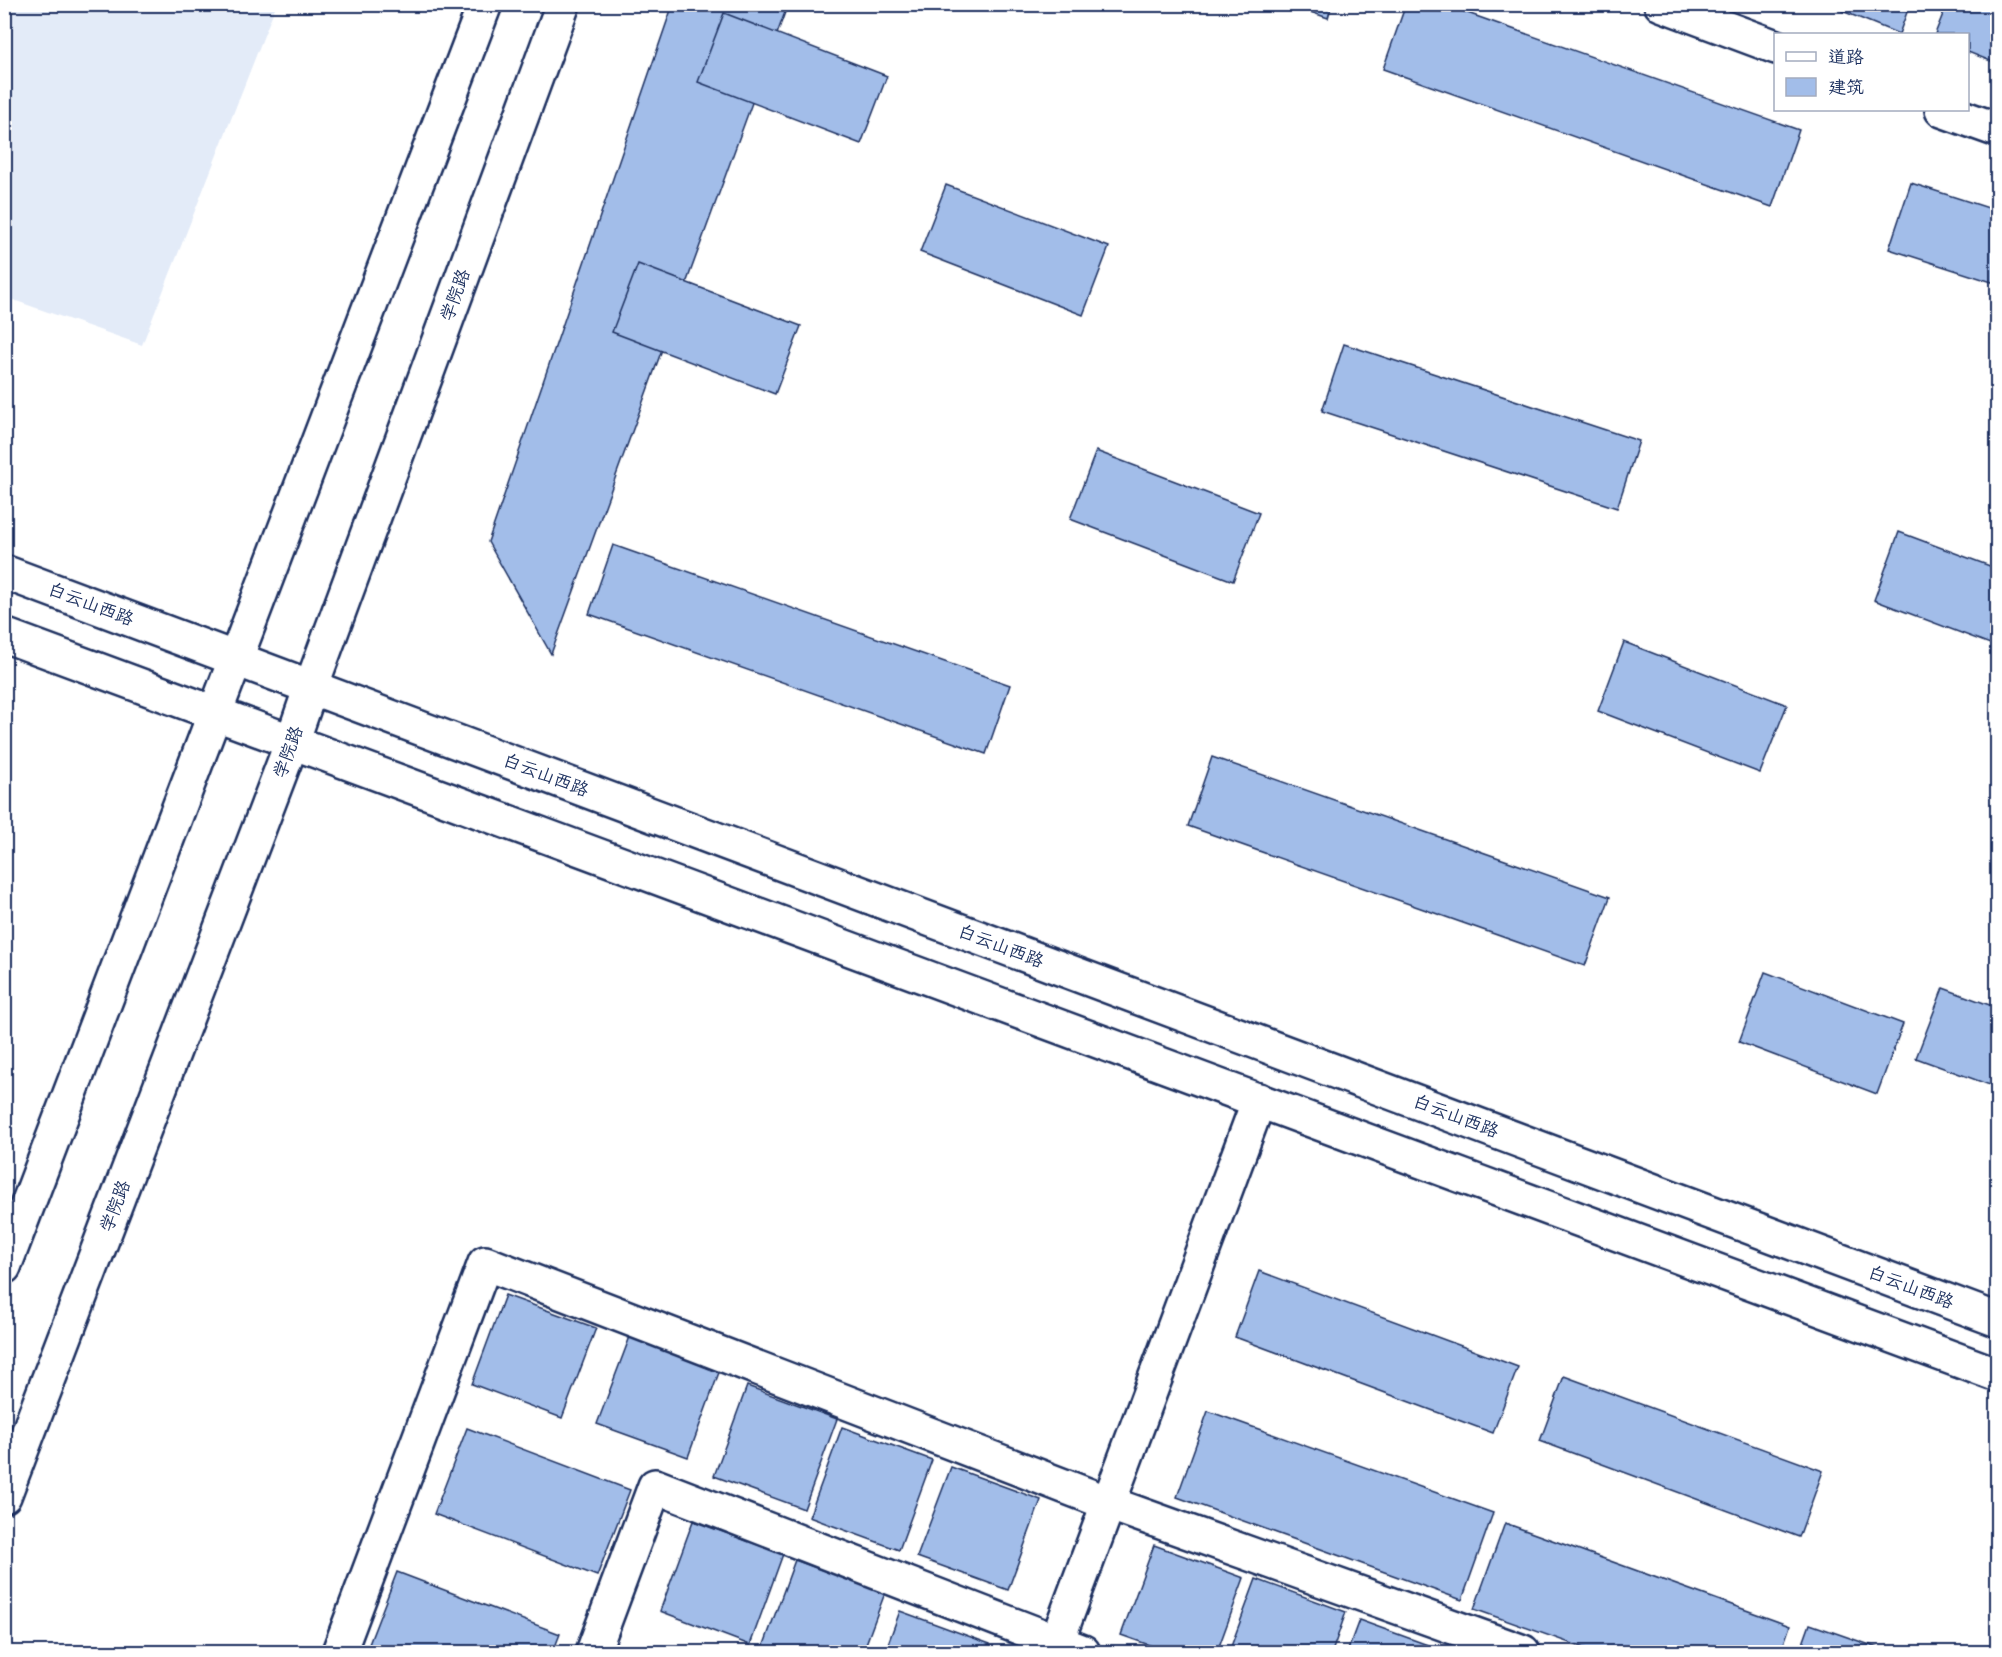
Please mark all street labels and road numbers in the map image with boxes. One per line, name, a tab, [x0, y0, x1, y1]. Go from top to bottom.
street label: 学院路	[434, 266, 476, 325]
street label: 白云山西路	[44, 577, 137, 632]
street label: 学院路	[267, 723, 309, 782]
street label: 白云山西路	[499, 748, 592, 803]
street label: 白云山西路	[954, 919, 1047, 974]
street label: 白云山西路	[1409, 1089, 1502, 1144]
street label: 学院路	[94, 1176, 137, 1236]
street label: 白云山西路	[1864, 1260, 1957, 1315]

